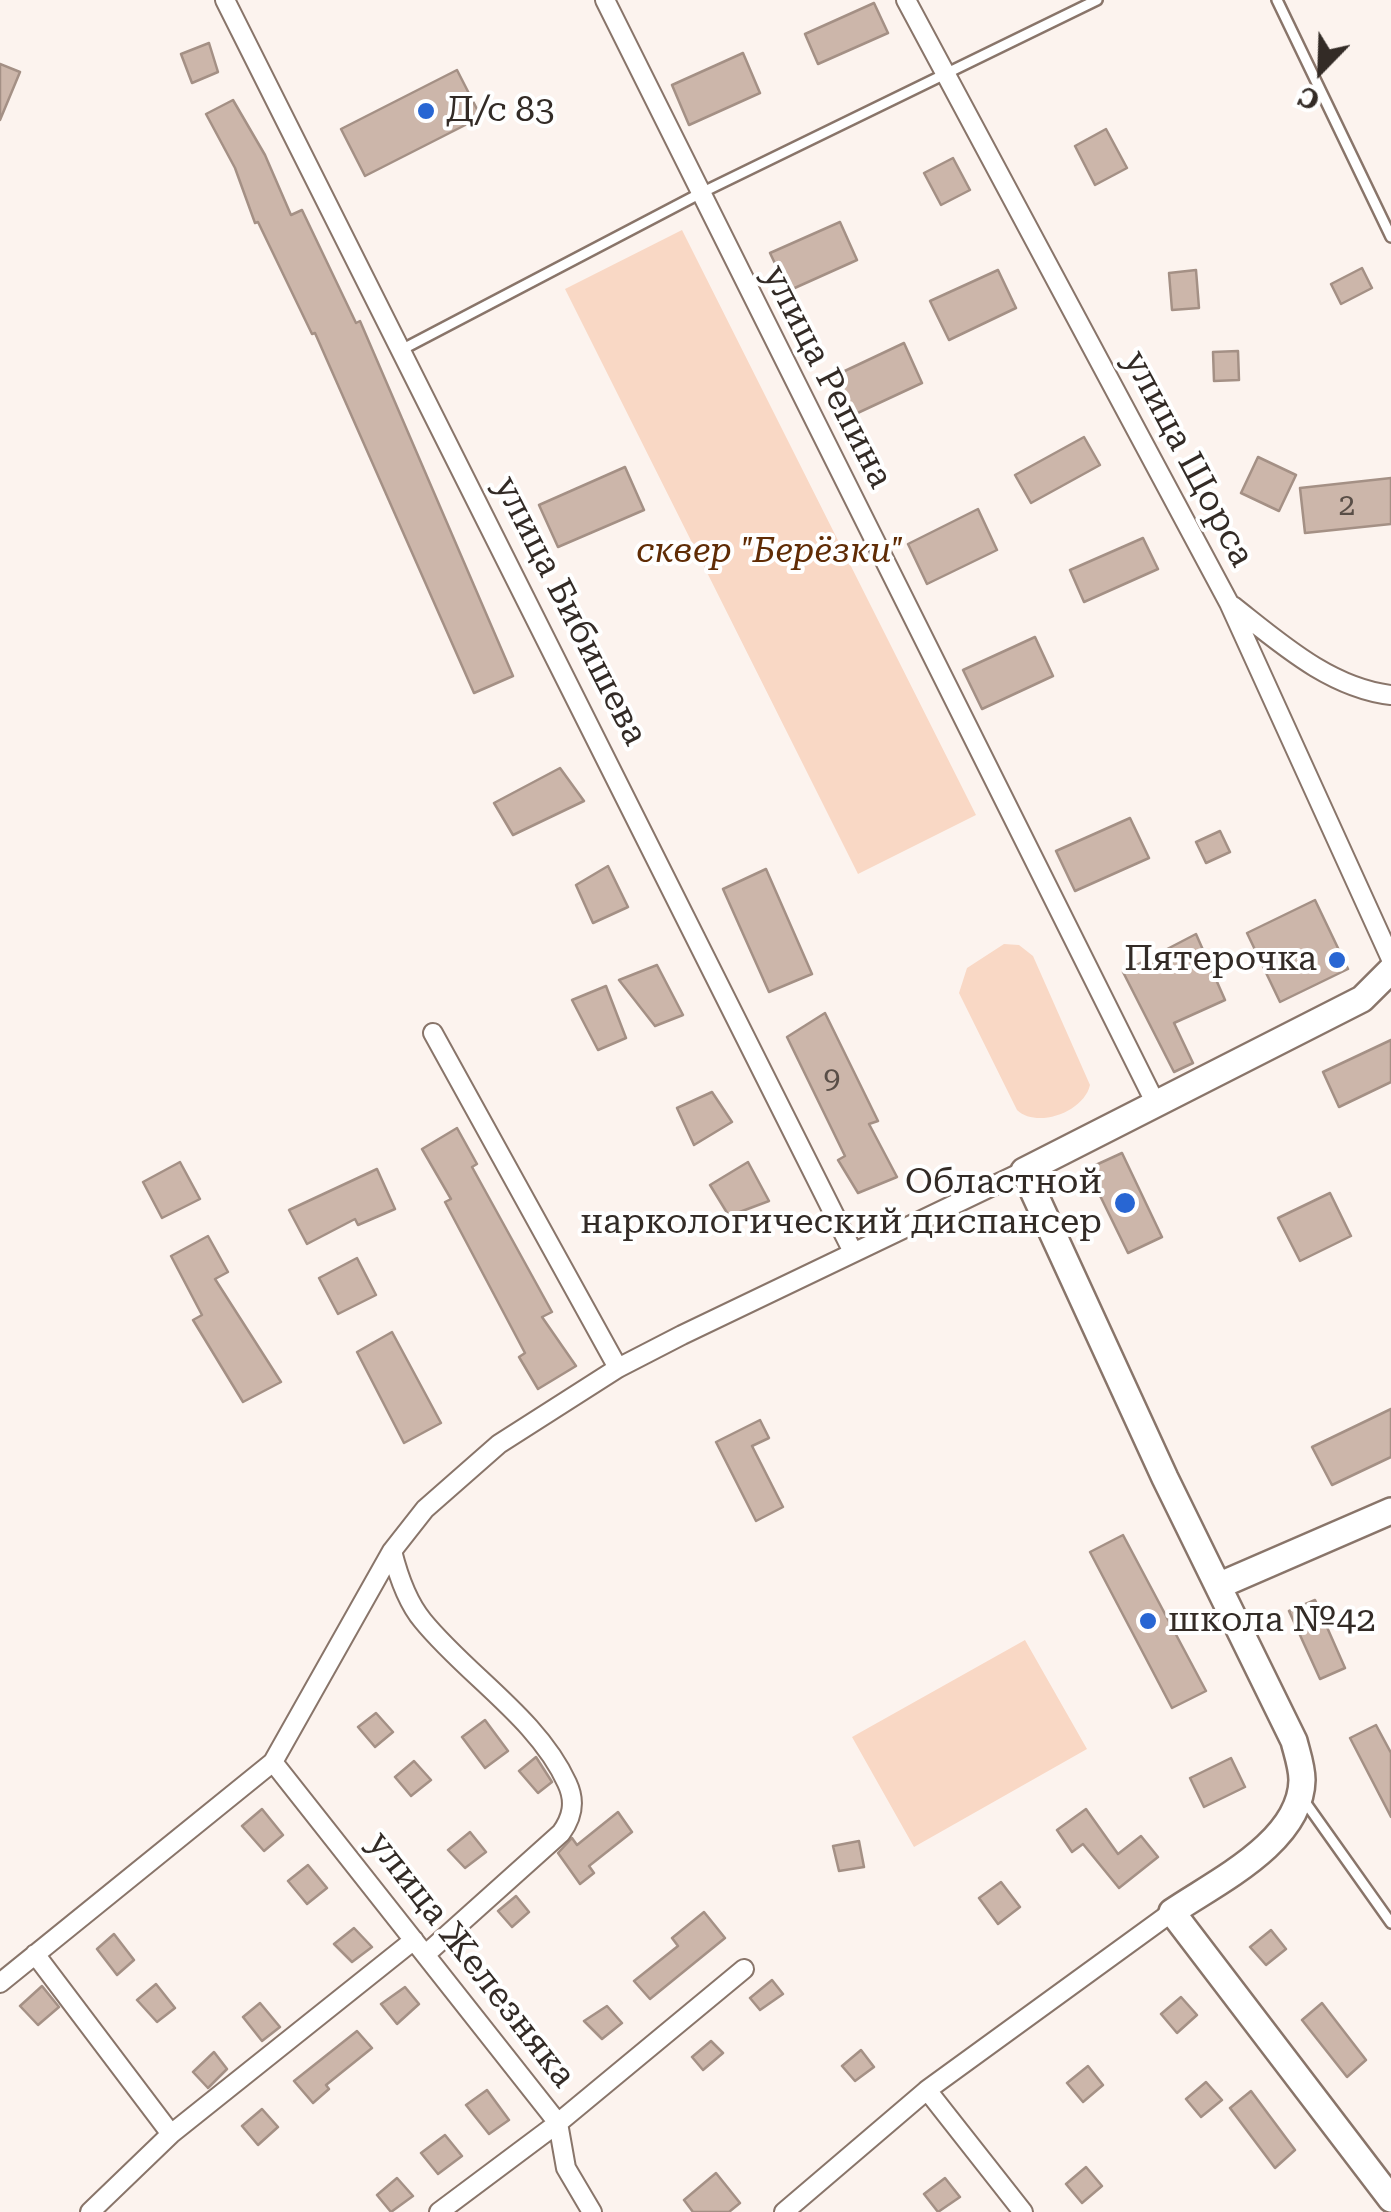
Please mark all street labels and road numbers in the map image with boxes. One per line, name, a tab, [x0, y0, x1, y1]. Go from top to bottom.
street label: улица Репина	[753, 259, 901, 495]
street label: улица Щорса	[1113, 344, 1263, 574]
street label: улица Бибишева	[484, 470, 656, 752]
street label: улица Железняка	[358, 1824, 584, 2096]

